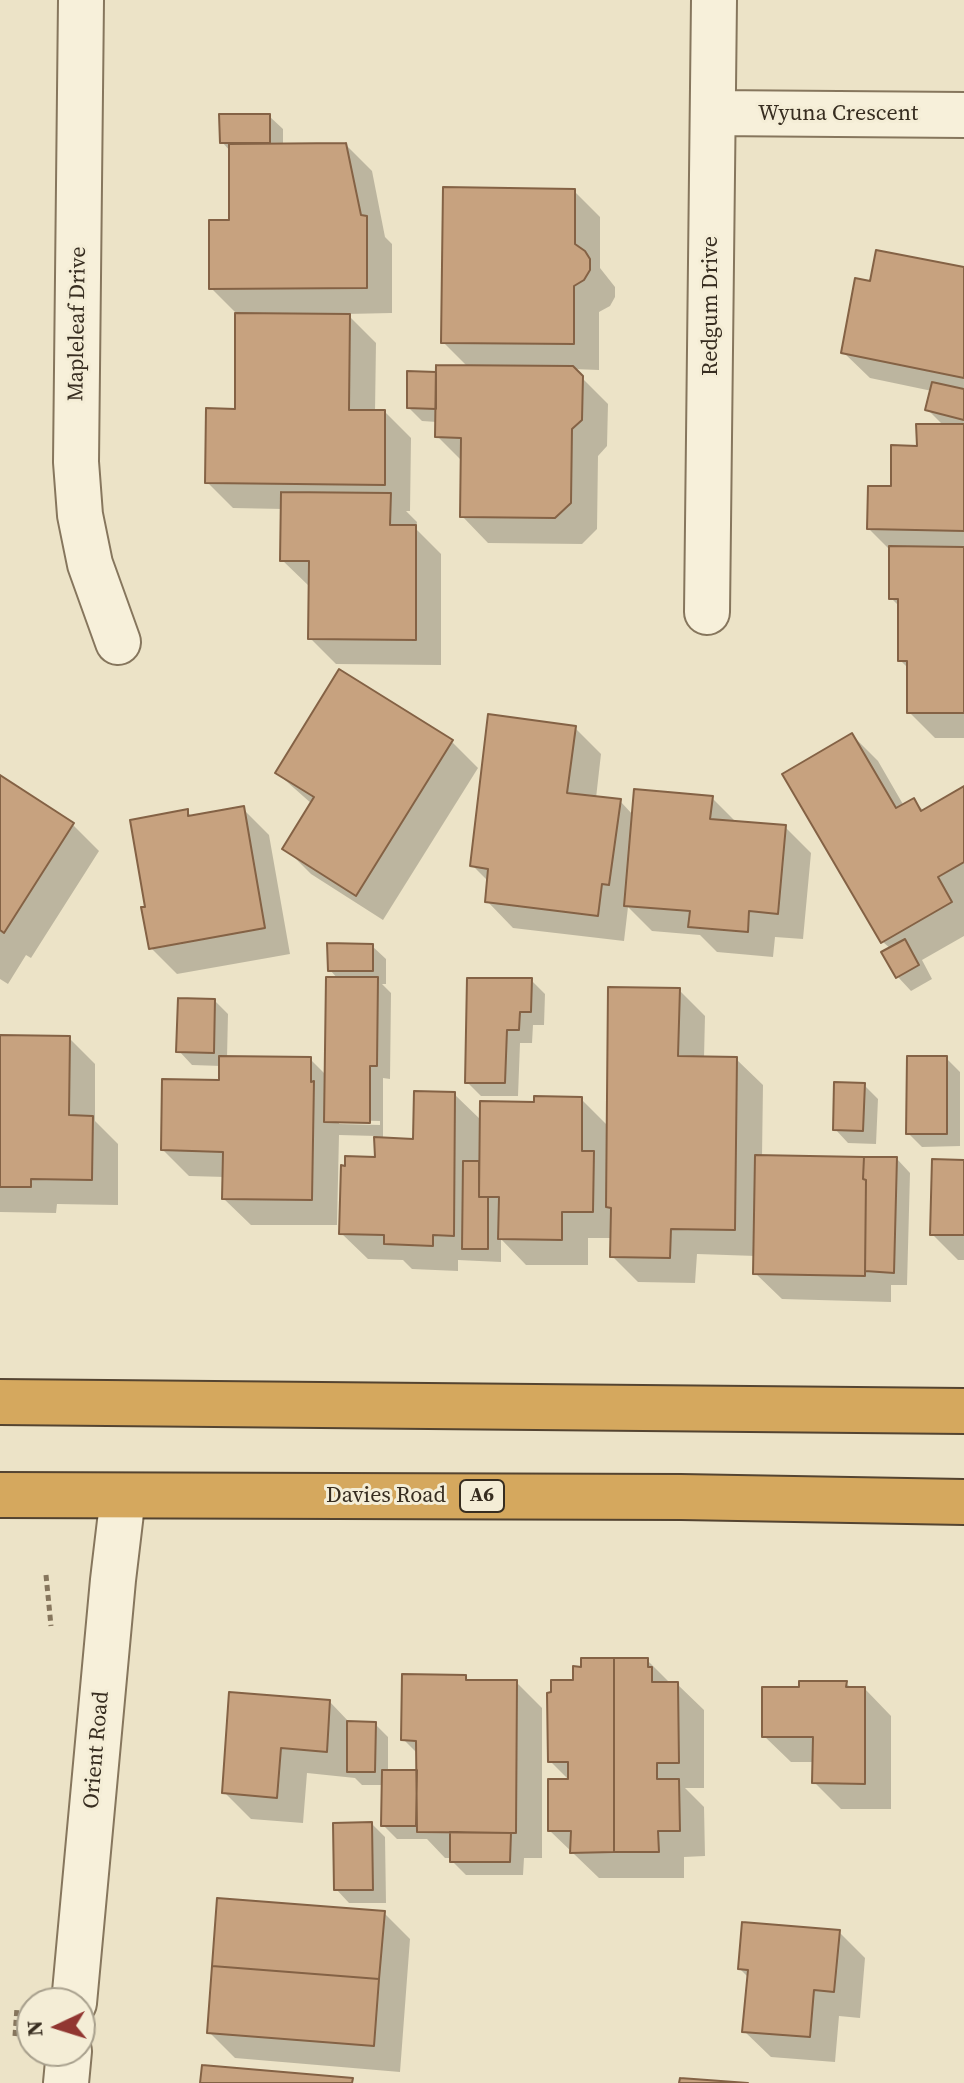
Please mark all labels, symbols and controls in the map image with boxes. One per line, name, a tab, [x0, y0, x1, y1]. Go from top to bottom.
street label: Wyuna Crescent	[758, 101, 918, 127]
street label: Redgum Drive	[698, 236, 724, 376]
street label: Mapleleaf Drive	[63, 246, 93, 402]
road number: A6	[460, 1480, 504, 1512]
street label: Davies Road	[326, 1483, 446, 1509]
street label: Orient Road	[79, 1690, 115, 1810]
north arrow	[16, 1987, 96, 2067]
text: N	[19, 2019, 50, 2038]

